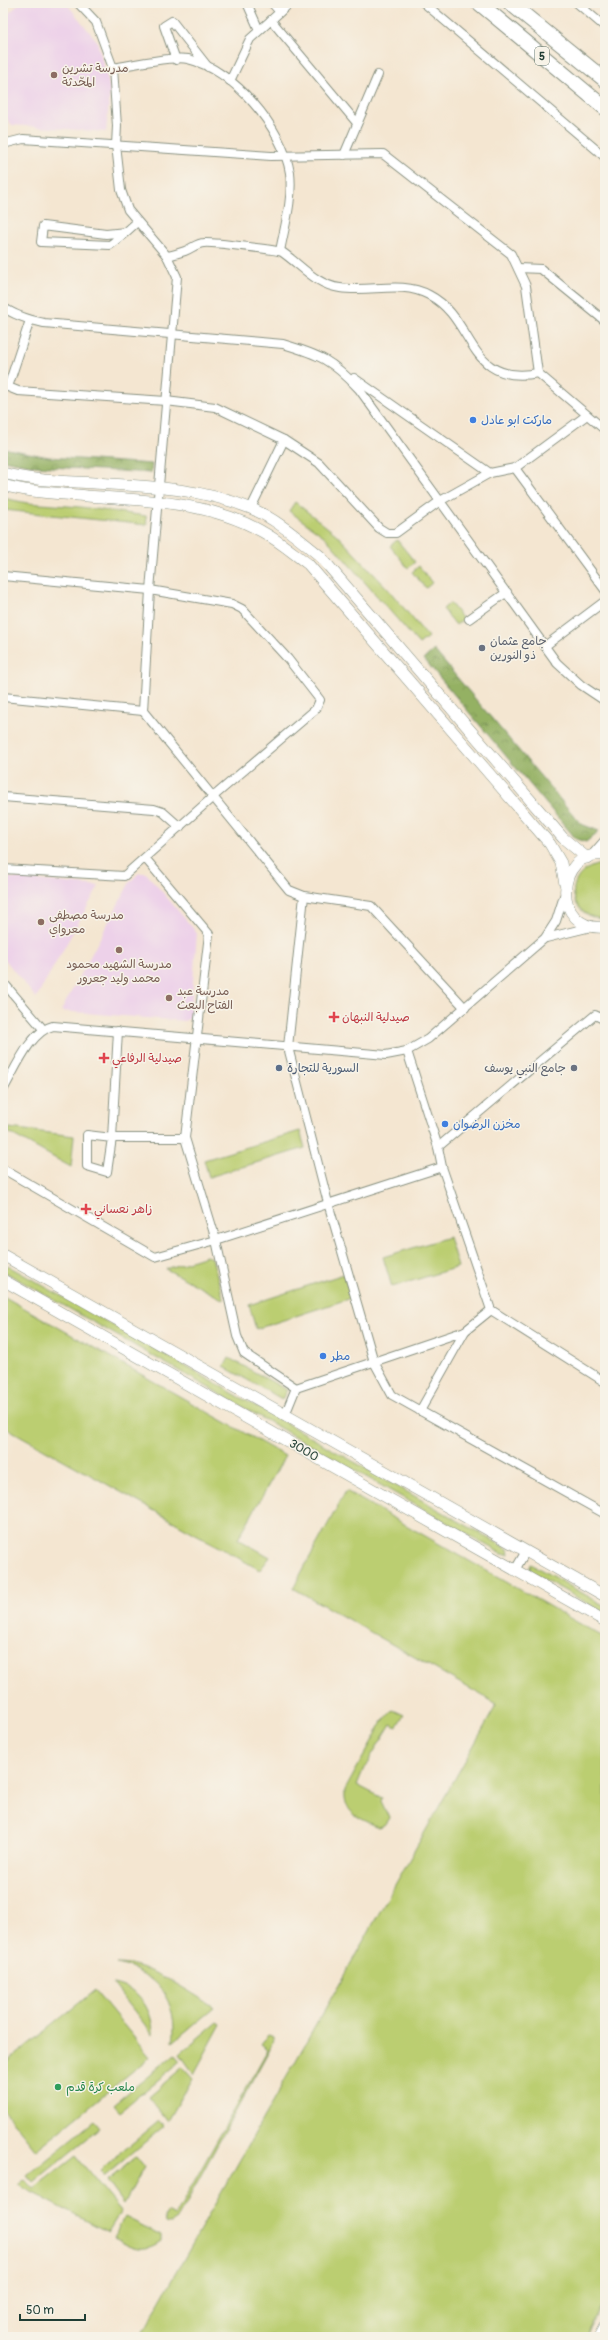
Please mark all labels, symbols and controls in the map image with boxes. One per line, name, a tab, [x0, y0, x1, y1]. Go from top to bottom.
road number: 5	[535, 47, 549, 65]
place label: مدرسة تشرين المحّدثة	[62, 61, 129, 90]
marker: مدرسة تشرين المحّدثة	[49, 70, 59, 80]
place label: ماركت ابو عادل	[481, 413, 552, 428]
marker: ماركت ابو عادل	[468, 415, 478, 425]
place label: جامع عثمان ذو النورين	[490, 634, 547, 663]
marker: جامع عثمان ذو النورين	[477, 643, 487, 653]
place label: مدرسة مصطفى معرواي	[49, 908, 124, 938]
marker: مدرسة مصطفى معرواي	[36, 917, 46, 927]
marker: مدرسة الشهيد محمود محمد وليد جعرور	[114, 945, 124, 955]
place label: مدرسة الشهيد محمود محمد وليد جعرور	[66, 957, 172, 986]
place label: مدرسة عبد الفتاح البعث	[177, 984, 233, 1014]
marker: مدرسة عبد الفتاح البعث	[164, 993, 174, 1003]
place label: صيدلية النبهان	[342, 1010, 410, 1025]
marker: صيدلية النبهان	[329, 1012, 339, 1022]
place label: صيدلية الرفاعي	[112, 1051, 182, 1069]
marker: صيدلية الرفاعي	[99, 1053, 109, 1063]
place label: السورية للتجارة	[287, 1061, 359, 1076]
place label: جامع النبي يوسف	[484, 1061, 566, 1079]
marker: السورية للتجارة	[274, 1063, 284, 1073]
marker: جامع النبي يوسف	[569, 1063, 579, 1073]
place label: مخزن الرضوان	[453, 1117, 520, 1132]
marker: مخزن الرضوان	[440, 1119, 450, 1129]
place label: زاهر نعساني	[94, 1202, 152, 1220]
marker: زاهر نعساني	[81, 1204, 91, 1214]
place label: مطر	[330, 1349, 350, 1364]
marker: مطر	[318, 1351, 328, 1361]
street label: 3000	[286, 1436, 321, 1465]
place label: ملعب كرة قدم	[66, 2080, 135, 2096]
marker: ملعب كرة قدم	[53, 2082, 63, 2092]
scale bar	[20, 2296, 85, 2322]
text: 50 m	[26, 2303, 54, 2318]

